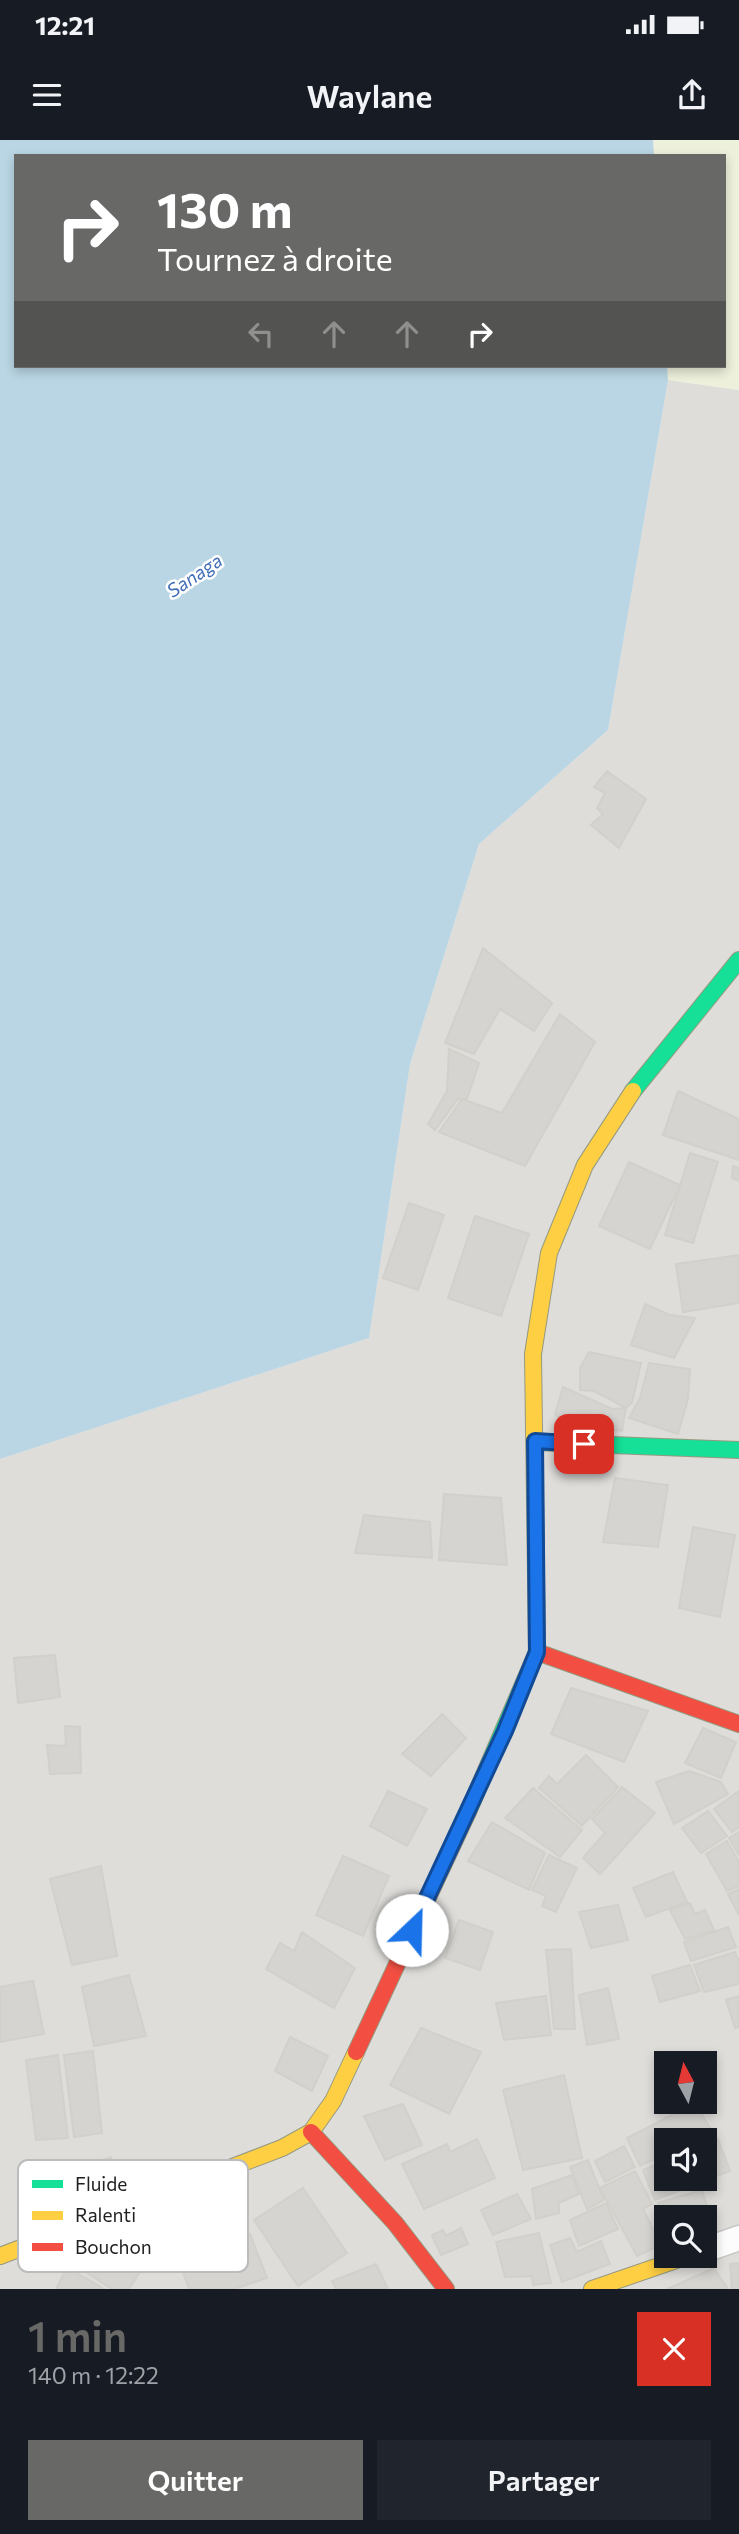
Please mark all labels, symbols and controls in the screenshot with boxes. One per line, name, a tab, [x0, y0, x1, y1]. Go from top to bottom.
text: 12:21	[35, 9, 95, 40]
text: Waylane	[307, 75, 432, 115]
icon: menu	[28, 76, 66, 114]
icon: share	[673, 76, 711, 114]
text: 130 m	[157, 178, 292, 238]
icon: right	[42, 182, 133, 273]
text: Tournez à droite	[157, 238, 393, 278]
icon: left	[242, 315, 280, 353]
icon: ahead	[315, 315, 353, 353]
icon: ahead	[388, 315, 426, 353]
icon: right	[461, 315, 499, 353]
water label: Sanaga	[162, 548, 226, 602]
pin	[554, 1414, 614, 1474]
icon: arrive	[565, 1425, 603, 1463]
position arrow	[375, 1893, 449, 1967]
north arrow	[654, 2051, 718, 2114]
map controls	[654, 2051, 717, 2268]
button: sound	[654, 2128, 717, 2191]
legend	[18, 2160, 248, 2272]
text: Fluide	[75, 2172, 127, 2195]
text: Ralenti	[75, 2203, 136, 2226]
button: search	[654, 2205, 717, 2268]
text: Bouchon	[75, 2235, 152, 2258]
text: 1 min	[28, 2309, 127, 2361]
button: close	[637, 2312, 711, 2386]
text: 140 m · 12:22	[28, 2361, 159, 2389]
button: Quitter	[28, 2440, 363, 2520]
button: Partager	[377, 2440, 711, 2520]

